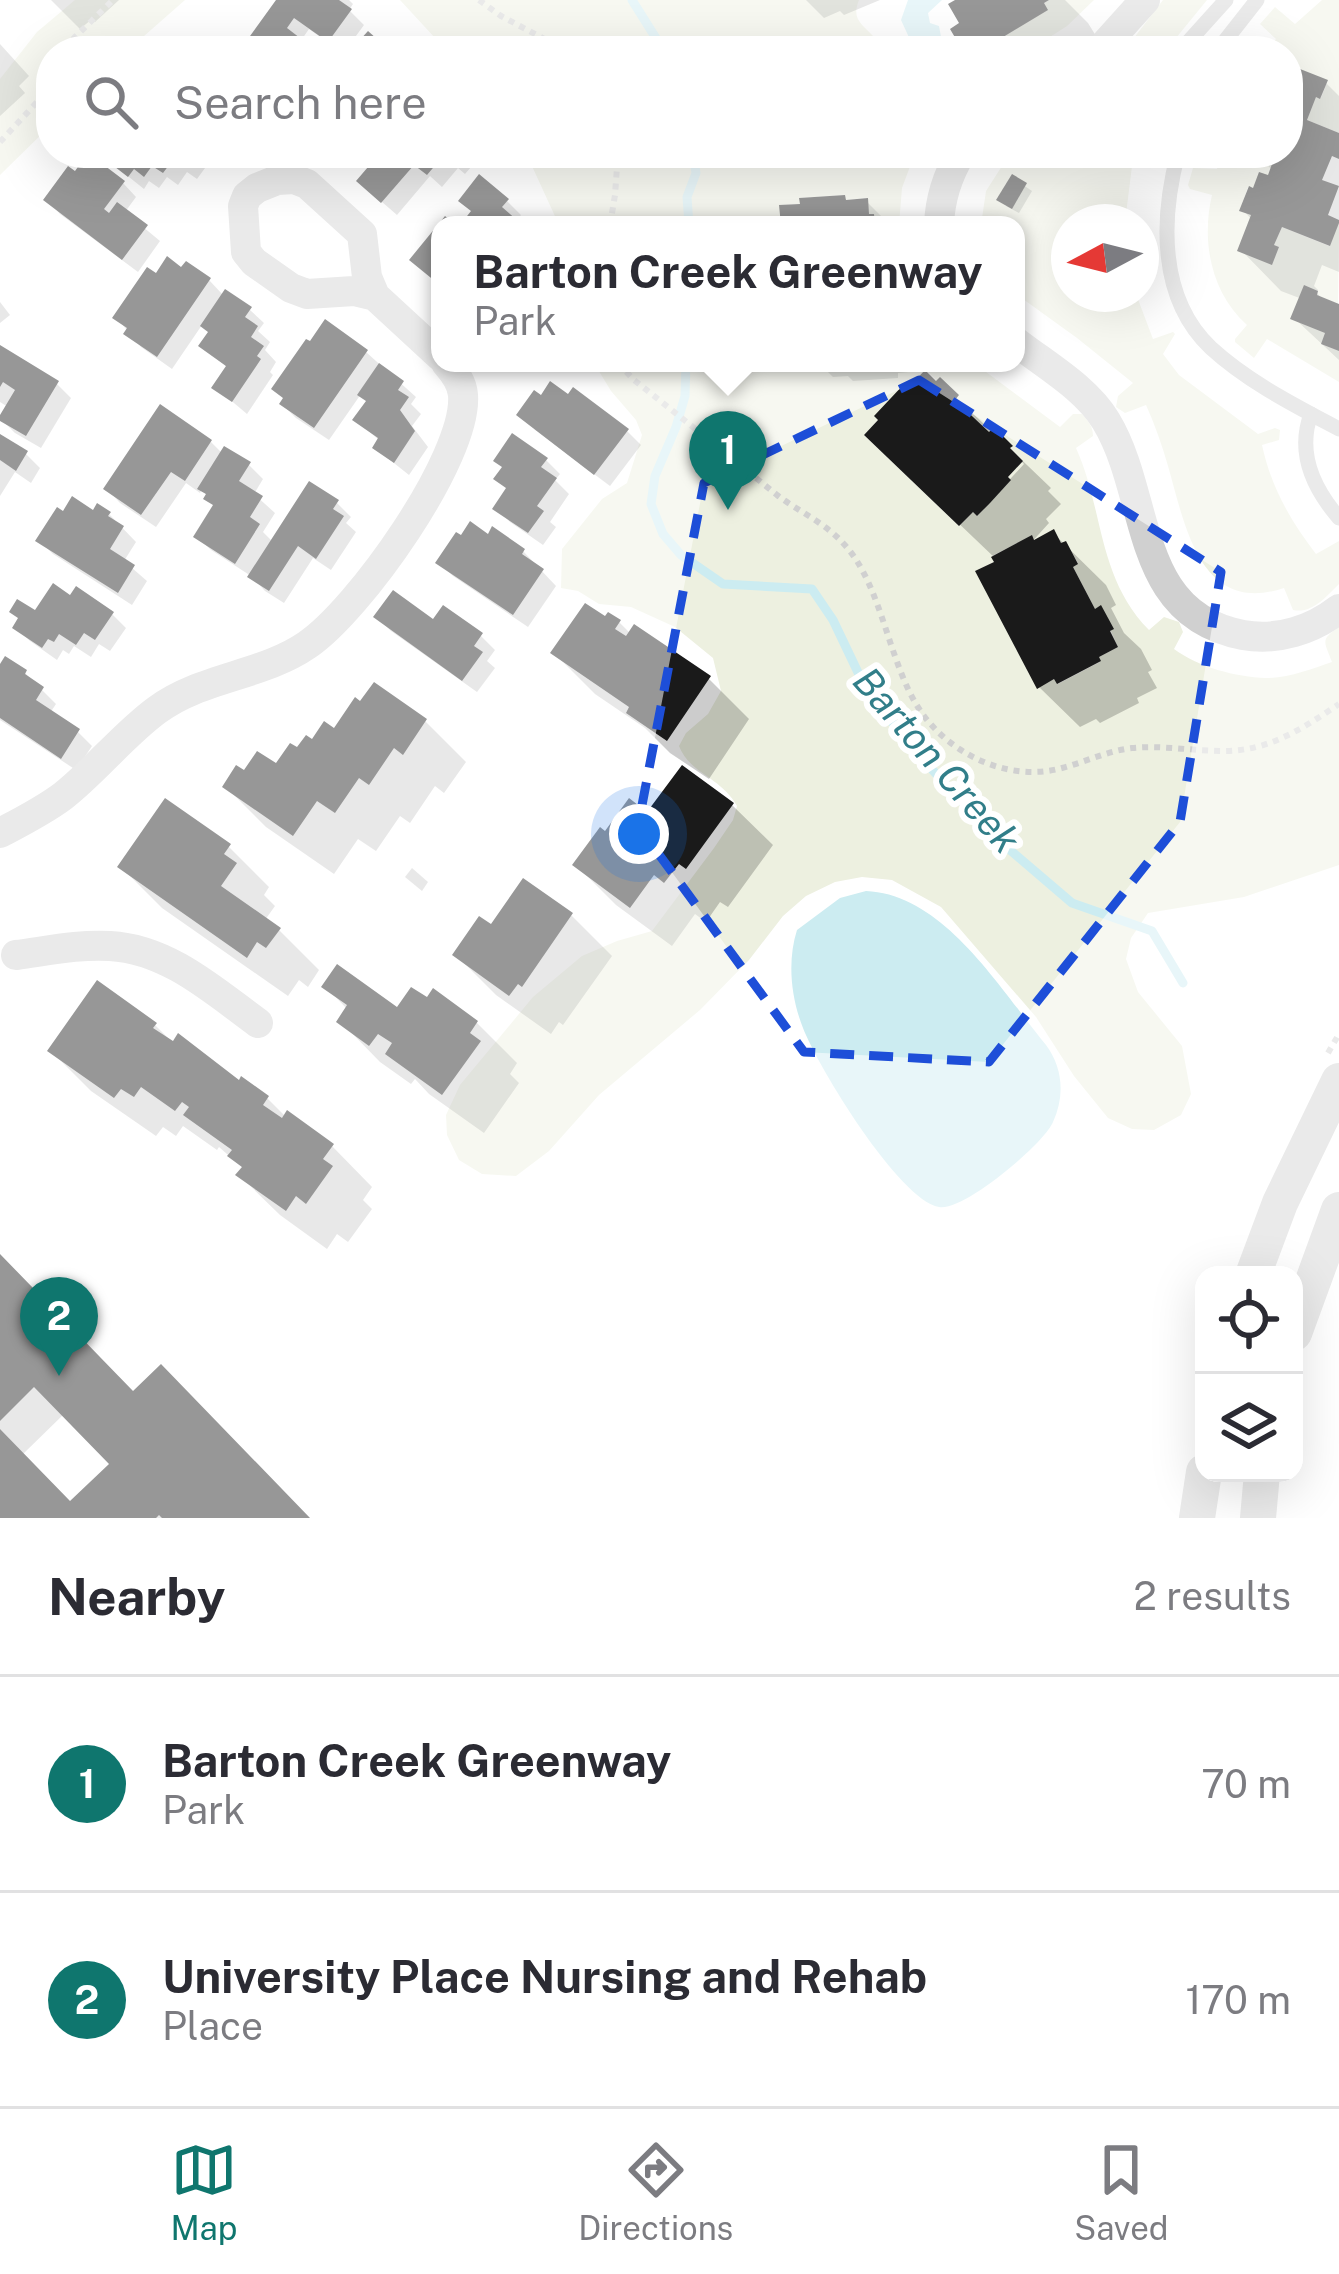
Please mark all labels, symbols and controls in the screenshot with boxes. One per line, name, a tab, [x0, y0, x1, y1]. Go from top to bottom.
search box	[36, 36, 1303, 168]
icon: search	[78, 69, 144, 135]
text: Search here	[174, 76, 427, 129]
north arrow	[1051, 204, 1159, 312]
popup	[431, 216, 1025, 372]
text: Barton Creek Greenway	[473, 245, 983, 298]
text: Park	[473, 298, 557, 344]
pin: 1	[689, 411, 767, 510]
water label: Barton Creek	[844, 658, 1030, 862]
your location	[609, 804, 669, 864]
map controls	[1195, 1266, 1303, 1482]
button: locate	[1195, 1266, 1303, 1374]
pin: 2	[20, 1277, 98, 1376]
button: layers	[1195, 1374, 1303, 1482]
text: Nearby	[48, 1567, 225, 1626]
text: 2 results	[1134, 1573, 1291, 1619]
text: Barton Creek Greenway	[162, 1734, 671, 1787]
text: 1	[79, 1761, 95, 1807]
text: 70 m	[1201, 1761, 1291, 1807]
text: Park	[162, 1787, 245, 1833]
text: University Place Nursing and Rehab	[162, 1950, 927, 2003]
text: 2	[75, 1977, 99, 2023]
text: 170 m	[1185, 1977, 1291, 2023]
text: Place	[162, 2003, 263, 2049]
tab: Map	[170, 2137, 237, 2247]
tab: Directions	[578, 2137, 733, 2247]
tab: Saved	[1074, 2137, 1169, 2247]

